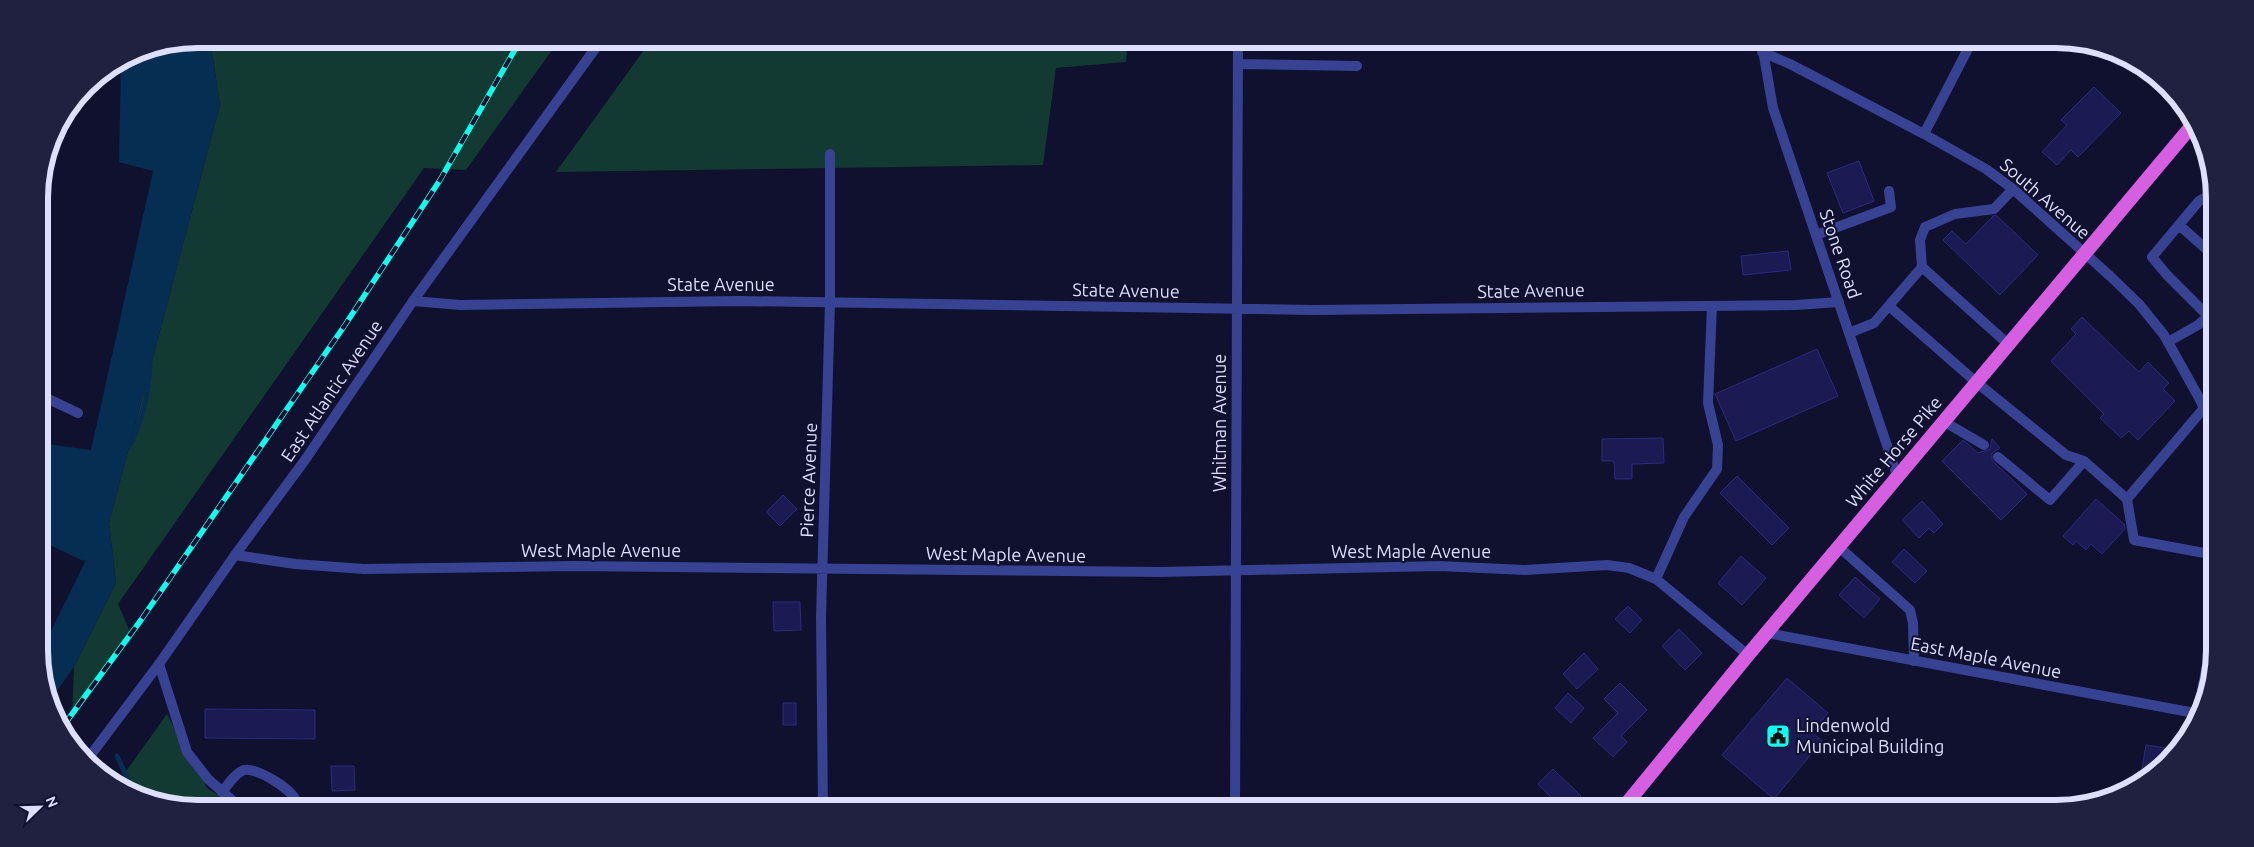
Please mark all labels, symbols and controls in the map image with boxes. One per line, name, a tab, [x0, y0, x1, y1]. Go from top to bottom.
street label: South Avenue	[1997, 154, 2095, 243]
street label: Stone Road	[1816, 207, 1866, 301]
street label: State Avenue	[667, 274, 775, 294]
street label: State Avenue	[1072, 279, 1180, 301]
street label: State Avenue	[1477, 279, 1585, 301]
street label: East Atlantic Avenue	[276, 316, 386, 465]
street label: Whitman Avenue	[1209, 354, 1229, 492]
street label: White Horse Pike	[1841, 392, 1945, 511]
street label: Pierce Avenue	[796, 422, 820, 538]
street label: West Maple Avenue	[521, 540, 681, 560]
street label: West Maple Avenue	[1331, 541, 1491, 561]
street label: West Maple Avenue	[926, 543, 1086, 565]
street label: East Maple Avenue	[1909, 633, 2063, 681]
place label: Lindenwold Municipal Building	[1796, 715, 1944, 756]
public building icon: Lindenwold Municipal Building	[1765, 723, 1791, 749]
north arrow	[15, 782, 65, 832]
text: N	[43, 794, 61, 810]

